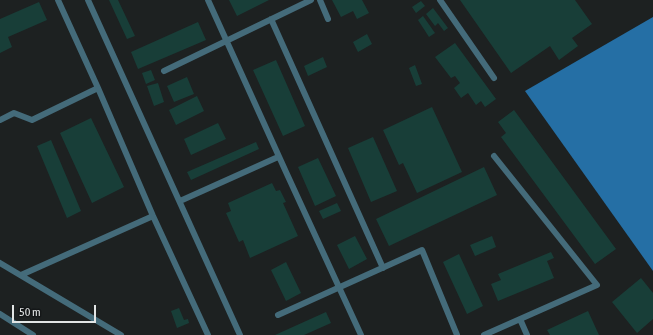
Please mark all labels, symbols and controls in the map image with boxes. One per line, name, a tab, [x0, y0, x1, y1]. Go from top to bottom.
scale bar	[14, 297, 98, 323]
text: 50 m	[19, 305, 41, 319]

